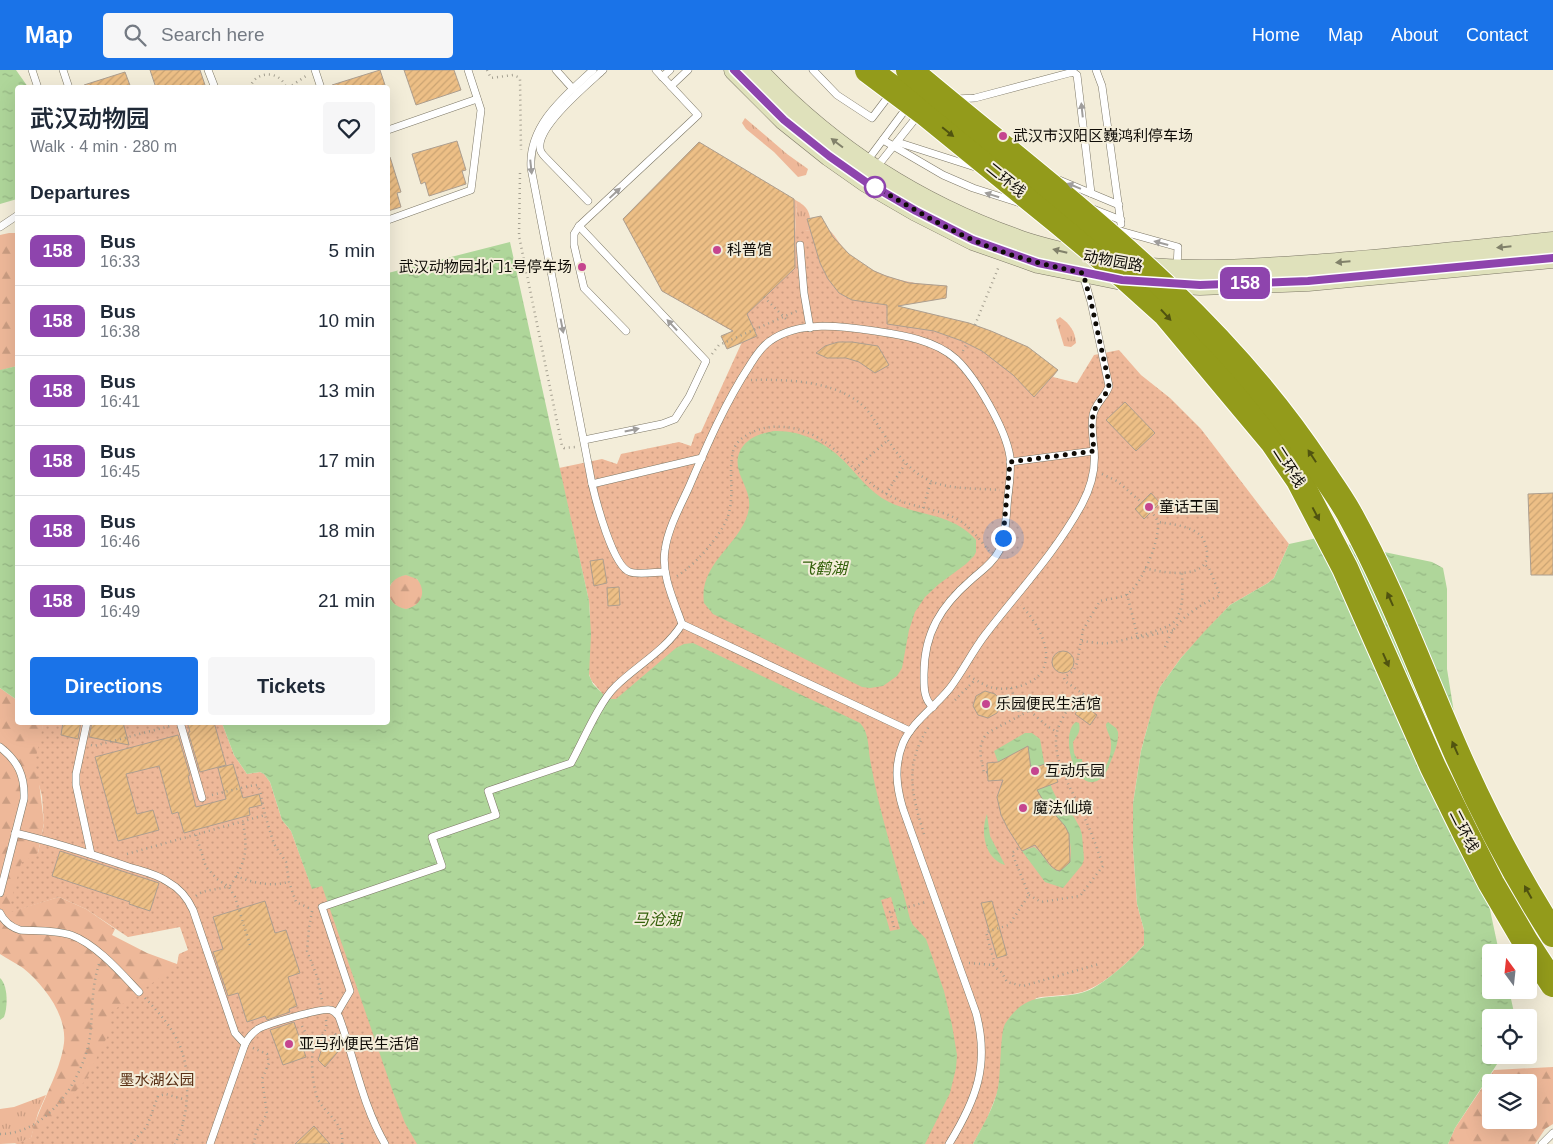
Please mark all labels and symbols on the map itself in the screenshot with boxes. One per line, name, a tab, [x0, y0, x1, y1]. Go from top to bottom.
one-way arrow	[1078, 102, 1086, 118]
one-way arrow	[941, 126, 953, 138]
place label: 武汉市汉阳区巍鸿利停车场	[1013, 127, 1193, 144]
marker: 武汉市汉阳区巍鸿利停车场	[997, 130, 1009, 142]
one-way arrow	[831, 137, 844, 148]
one-way arrow	[527, 159, 535, 175]
street label: 二环线	[983, 159, 1029, 200]
unlabelled marker	[864, 176, 886, 198]
one-way arrow	[1067, 181, 1081, 189]
one-way arrow	[608, 187, 620, 199]
one-way arrow	[984, 190, 999, 198]
one-way arrow	[1153, 238, 1168, 246]
place label: 科普馆	[727, 241, 772, 258]
one-way arrow	[1496, 243, 1512, 251]
marker: 科普馆	[711, 244, 723, 256]
one-way arrow	[1052, 247, 1067, 255]
street label: 动物园路	[1082, 247, 1144, 274]
place label: 武汉动物园北门1号停车场	[399, 258, 572, 275]
one-way arrow	[1334, 259, 1350, 267]
marker: 武汉动物园北门1号停车场	[576, 261, 588, 273]
line badge: 158	[1216, 267, 1274, 299]
one-way arrow	[1160, 309, 1172, 321]
one-way arrow	[558, 319, 566, 335]
one-way arrow	[666, 320, 678, 332]
one-way arrow	[624, 426, 639, 434]
street label: 二环线	[1270, 443, 1309, 490]
one-way arrow	[1307, 450, 1317, 463]
place label: 童话王国	[1159, 498, 1219, 515]
marker: 童话王国	[1143, 501, 1155, 513]
one-way arrow	[1312, 506, 1320, 521]
your location	[991, 526, 1016, 551]
water label: 飞鹤湖	[799, 560, 850, 577]
one-way arrow	[1385, 592, 1393, 606]
one-way arrow	[1383, 653, 1391, 667]
place label: 乐园便民生活馆	[996, 695, 1101, 712]
marker: 乐园便民生活馆	[980, 698, 992, 710]
one-way arrow	[1450, 741, 1458, 755]
place label: 互动乐园	[1045, 762, 1105, 779]
marker: 互动乐园	[1029, 765, 1041, 777]
place label: 魔法仙境	[1033, 799, 1093, 816]
marker: 魔法仙境	[1017, 802, 1029, 814]
street label: 二环线	[1447, 807, 1482, 855]
one-way arrow	[1524, 886, 1533, 899]
water label: 马沧湖	[633, 911, 684, 928]
north arrow	[1482, 944, 1538, 999]
place label: 亚马孙便民生活馆	[299, 1035, 419, 1052]
marker: 亚马孙便民生活馆	[283, 1038, 295, 1050]
park label: 墨水湖公园	[119, 1071, 195, 1088]

